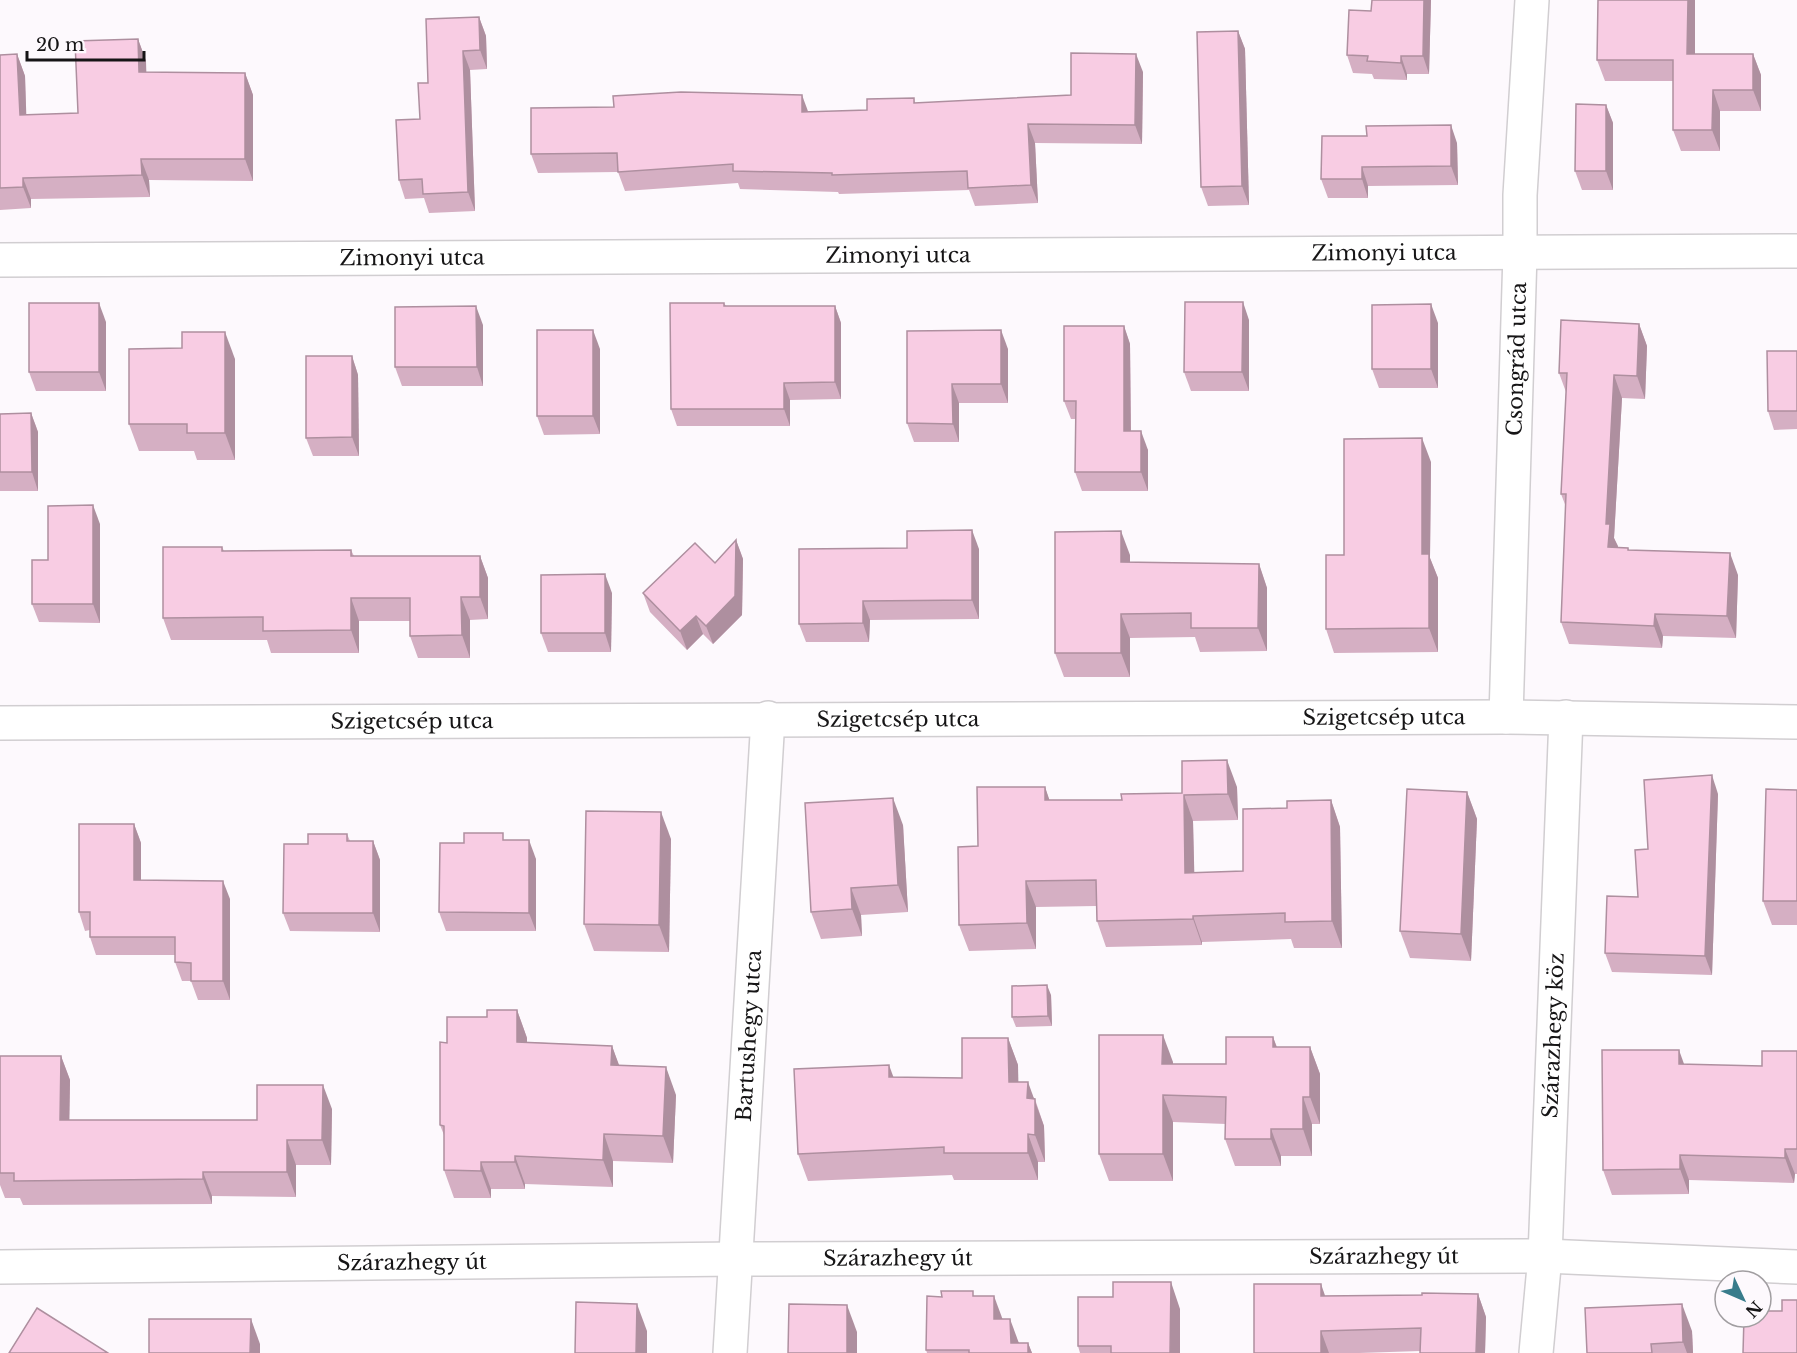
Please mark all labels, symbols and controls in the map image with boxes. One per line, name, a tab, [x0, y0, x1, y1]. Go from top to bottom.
scale bar	[27, 24, 144, 62]
text: 20 m	[36, 34, 84, 56]
street label: Zimonyi utca	[1311, 240, 1457, 266]
street label: Zimonyi utca	[825, 242, 971, 269]
street label: Zimonyi utca	[339, 245, 485, 271]
street label: Csongrád utca	[1501, 281, 1532, 437]
street label: Szigetcsép utca	[1303, 704, 1466, 731]
street label: Szigetcsép utca	[817, 706, 980, 733]
street label: Szigetcsép utca	[331, 708, 494, 735]
street label: Bartushegy utca	[731, 948, 767, 1122]
street label: Szárazhegy köz	[1537, 952, 1570, 1119]
street label: Szárazhegy út	[1309, 1243, 1459, 1270]
street label: Szárazhegy út	[823, 1245, 973, 1272]
street label: Szárazhegy út	[337, 1249, 487, 1276]
north arrow	[1713, 1269, 1773, 1329]
text: N	[1741, 1297, 1766, 1322]

